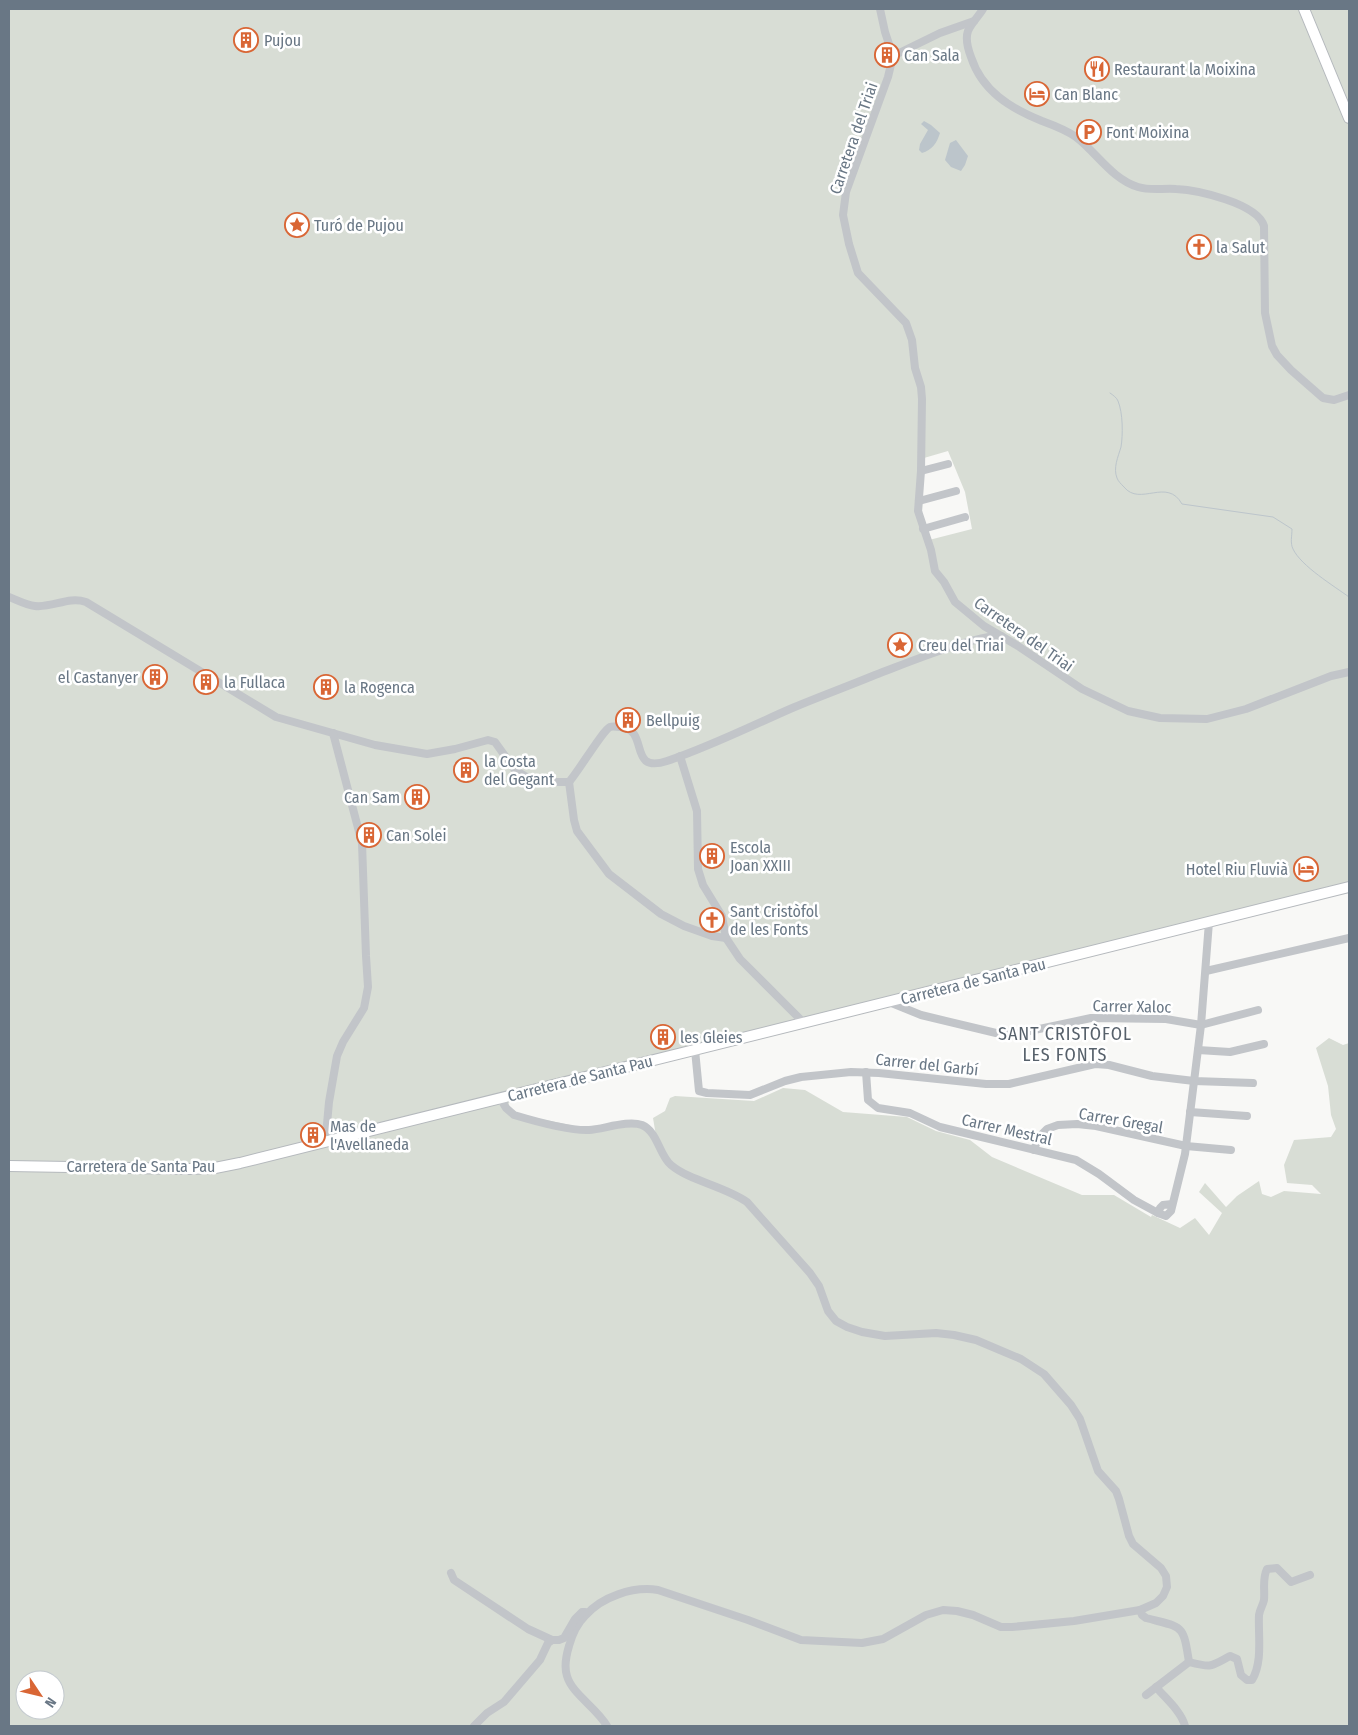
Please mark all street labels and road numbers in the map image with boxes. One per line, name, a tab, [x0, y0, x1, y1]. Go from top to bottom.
street label: Carretera del Triai	[825, 80, 881, 197]
street label: Carretera del Triai	[970, 593, 1077, 676]
street label: Carretera de Santa Pau	[899, 954, 1048, 1009]
street label: Carrer Xaloc	[1093, 996, 1172, 1017]
street label: Carrer del Garbí	[875, 1050, 979, 1079]
street label: Carretera de Santa Pau	[506, 1051, 655, 1106]
street label: Carrer Gregal	[1077, 1104, 1164, 1137]
street label: Carrer Mestral	[960, 1110, 1054, 1149]
street label: Carretera de Santa Pau	[67, 1157, 215, 1176]

